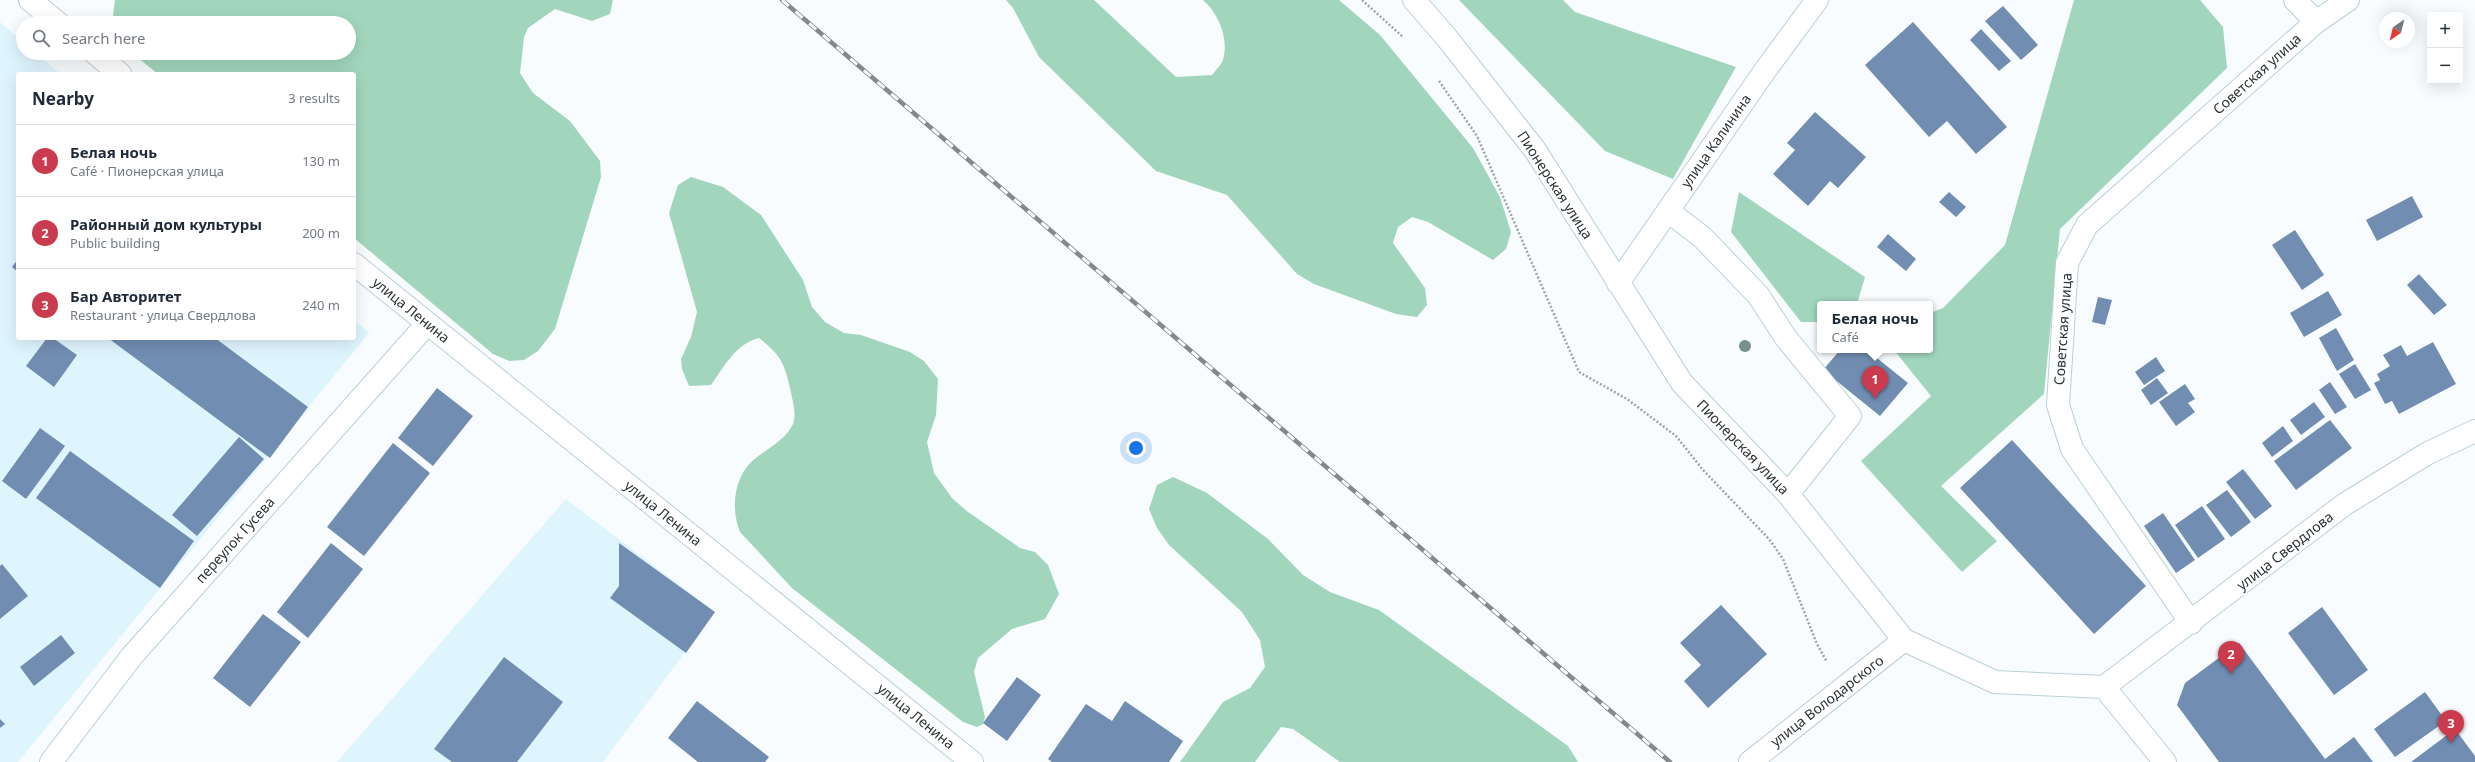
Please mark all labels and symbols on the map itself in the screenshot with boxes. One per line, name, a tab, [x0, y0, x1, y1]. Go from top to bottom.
north arrow	[2379, 12, 2415, 48]
street label: Советская улица	[2209, 29, 2305, 118]
street label: улица Калинина	[1676, 90, 1755, 191]
street label: Пионерская улица	[1513, 127, 1598, 242]
street label: улица Ленина	[369, 272, 454, 347]
street label: Советская улица	[2049, 272, 2076, 386]
pin: 1	[1862, 366, 1888, 399]
street label: Пионерская улица	[1693, 395, 1794, 498]
your location	[1126, 438, 1146, 458]
street label: улица Ленина	[621, 475, 706, 550]
street label: переулок Гусева	[191, 493, 278, 587]
street label: улица Свердлова	[2233, 507, 2337, 594]
pin: 2	[2218, 641, 2244, 674]
street label: улица Володарского	[1766, 650, 1887, 751]
street label: улица Ленина	[874, 678, 959, 753]
pin: 3	[2438, 710, 2464, 743]

